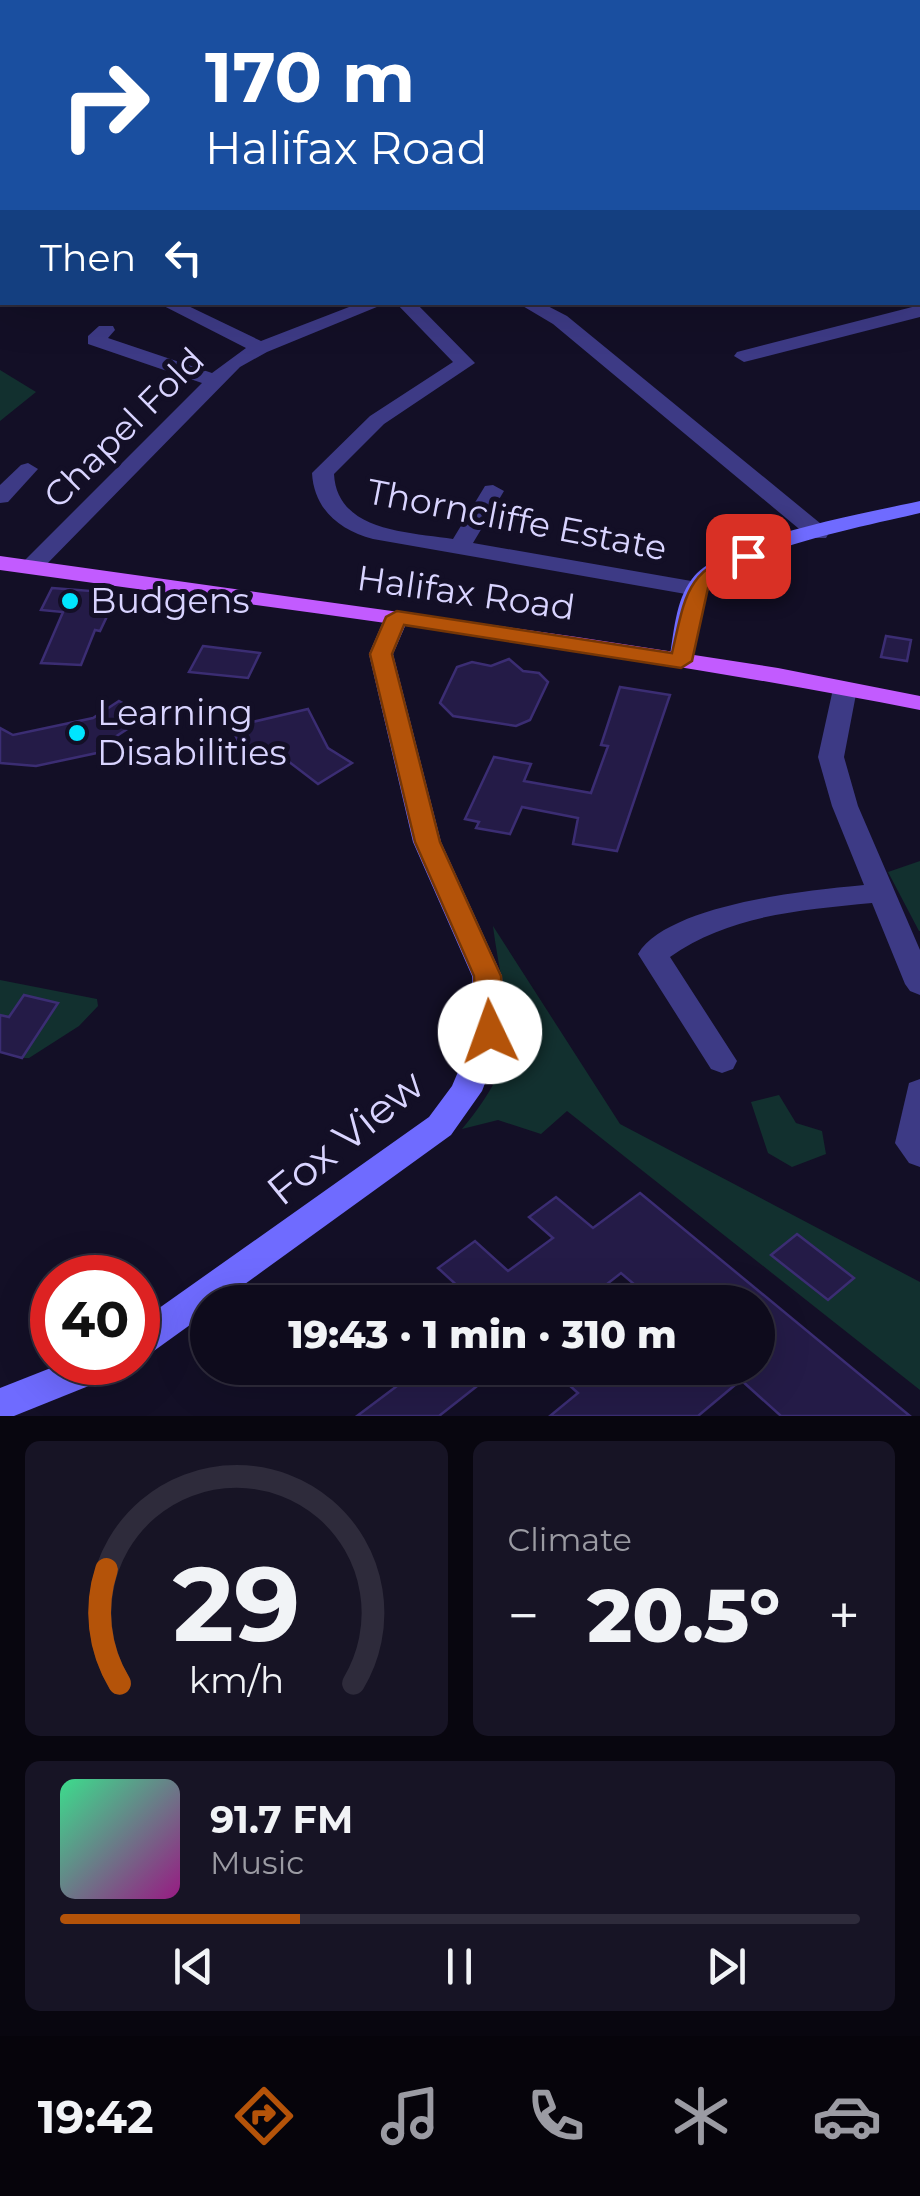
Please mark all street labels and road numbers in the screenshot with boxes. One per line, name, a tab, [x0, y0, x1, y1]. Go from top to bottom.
street label: Chapel Fold	[34, 338, 213, 517]
street label: Thorncliffe Estate	[364, 469, 671, 570]
street label: Halifax Road	[354, 556, 578, 629]
street label: Fox View	[256, 1058, 434, 1216]

